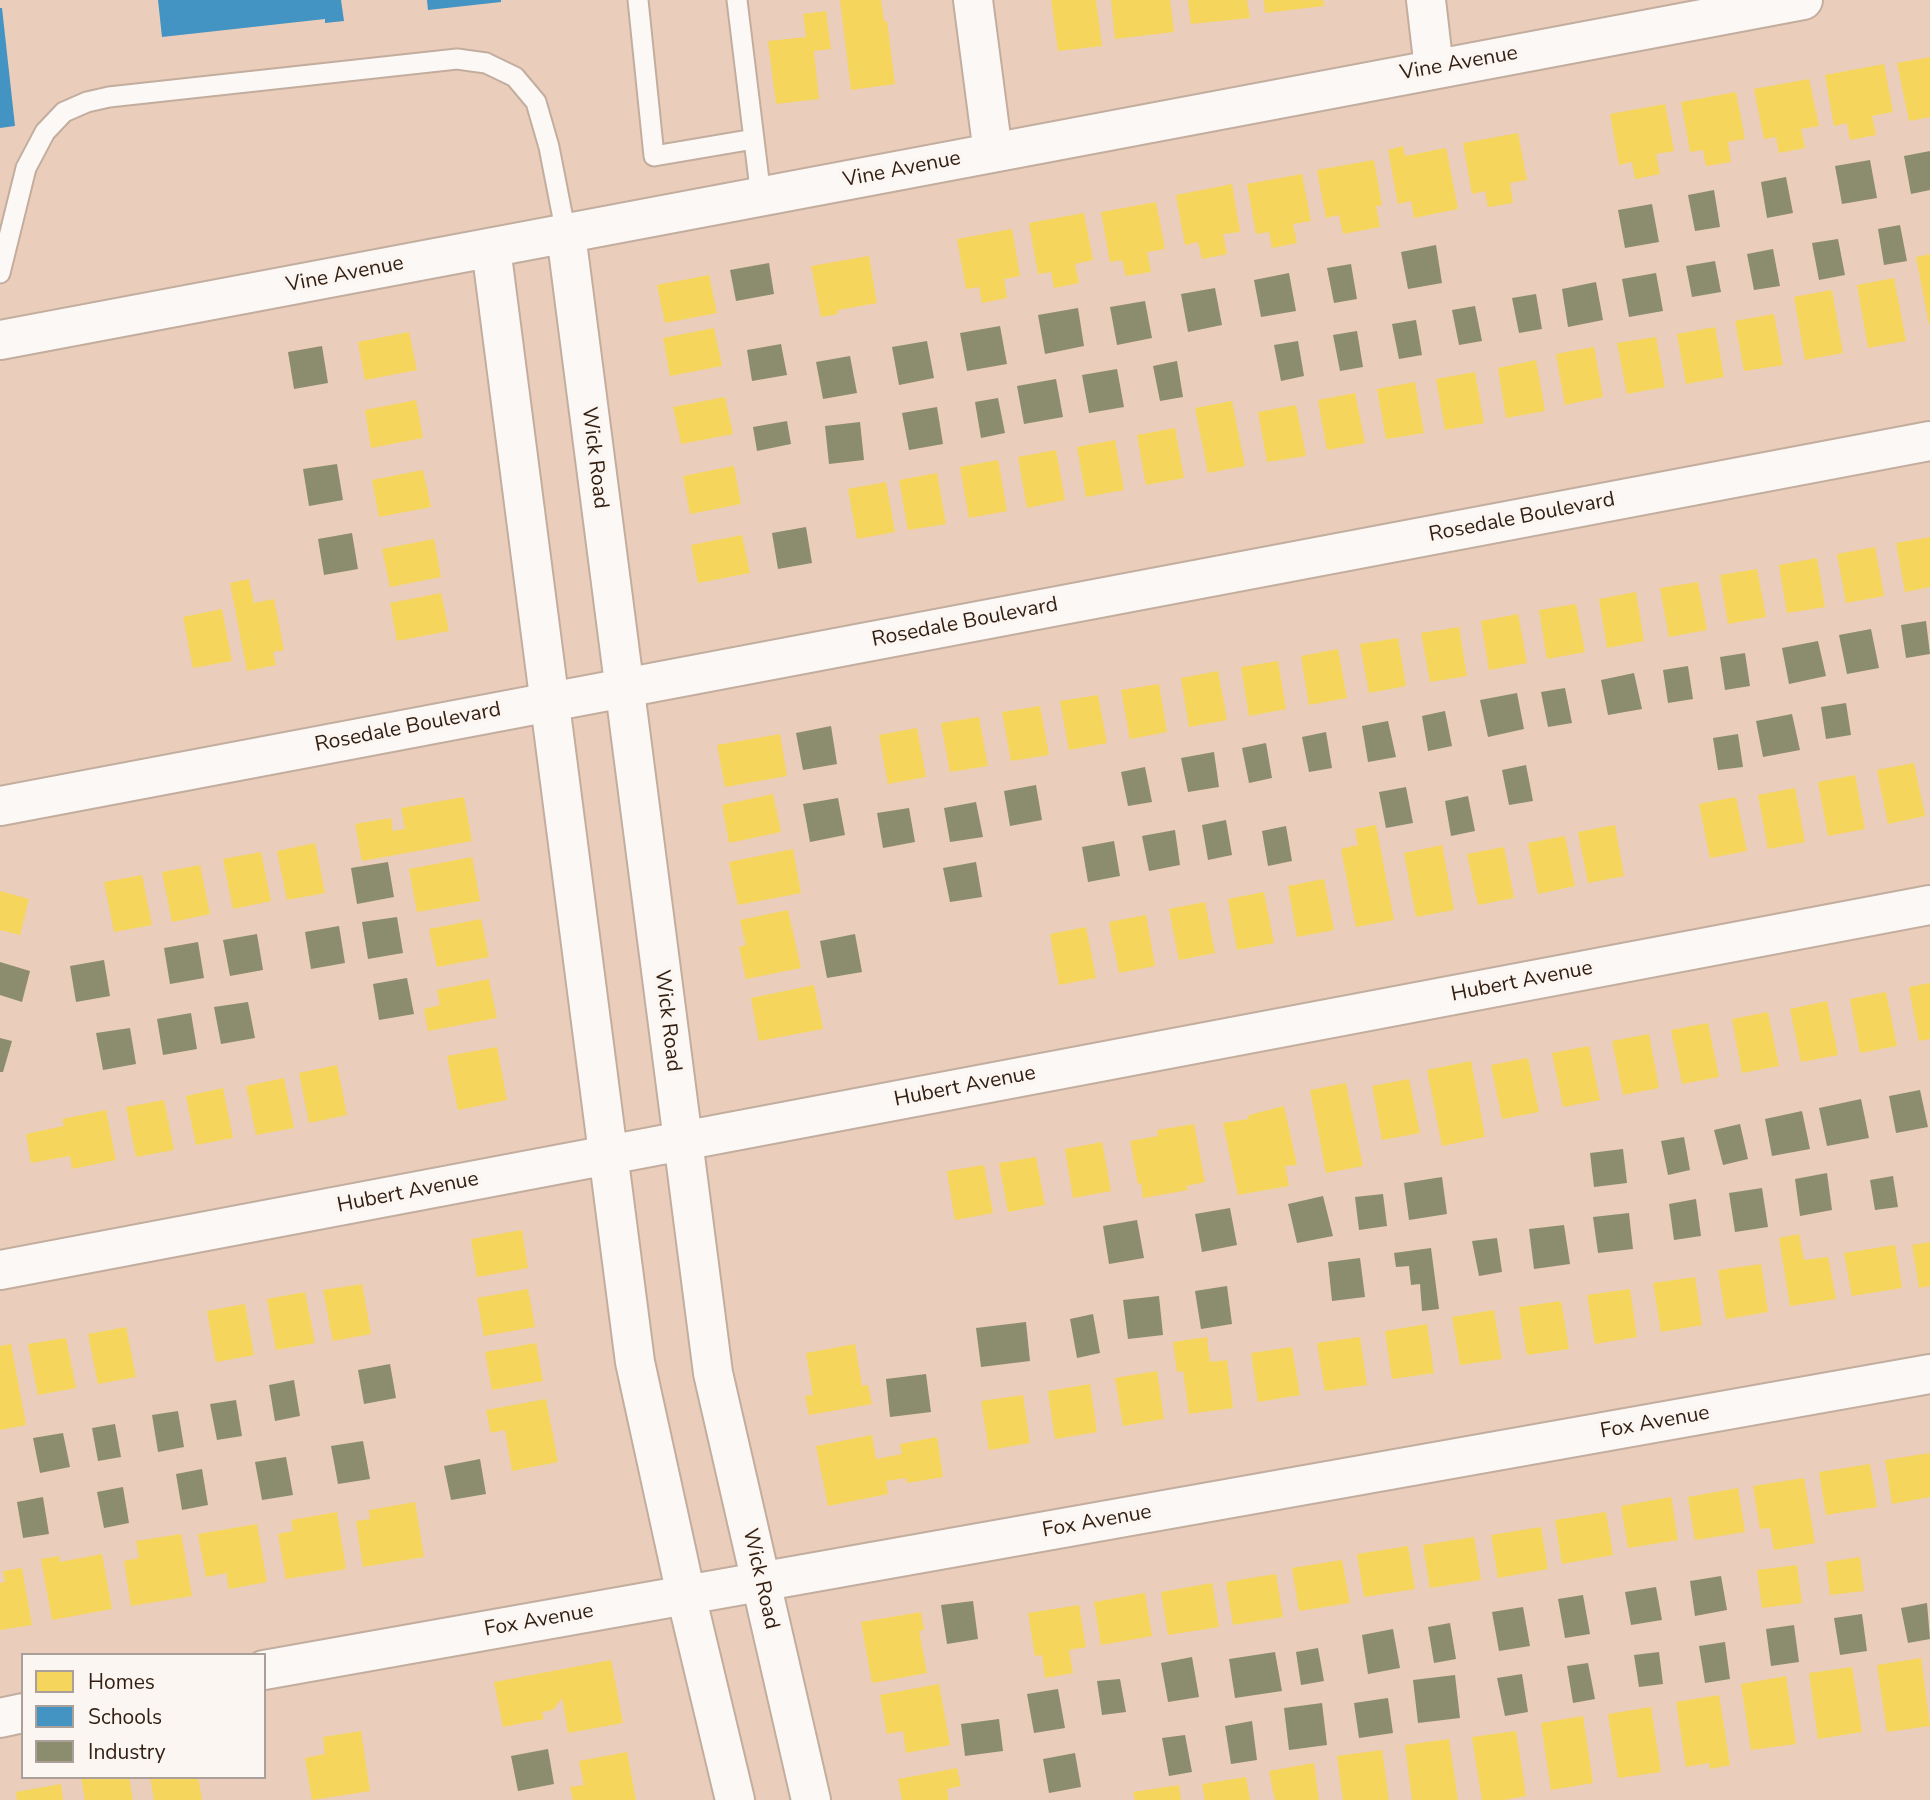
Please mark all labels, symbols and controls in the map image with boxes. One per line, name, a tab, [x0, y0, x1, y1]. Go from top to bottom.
street label: Vine Avenue	[1398, 41, 1520, 87]
street label: Vine Avenue	[841, 146, 963, 194]
street label: Vine Avenue	[284, 251, 406, 299]
street label: Wick Road	[575, 406, 613, 510]
street label: Rosedale Boulevard	[1427, 488, 1617, 548]
street label: Rosedale Boulevard	[870, 593, 1060, 653]
street label: Rosedale Boulevard	[313, 698, 503, 758]
street label: Hubert Avenue	[1449, 956, 1595, 1008]
street label: Wick Road	[648, 969, 686, 1073]
street label: Hubert Avenue	[892, 1061, 1038, 1113]
street label: Hubert Avenue	[335, 1167, 481, 1219]
street label: Fox Avenue	[1598, 1401, 1712, 1445]
street label: Fox Avenue	[1040, 1500, 1154, 1544]
street label: Wick Road	[736, 1526, 784, 1632]
street label: Fox Avenue	[482, 1599, 596, 1643]
legend	[21, 1653, 266, 1779]
text: Homes	[88, 1668, 155, 1696]
text: Schools	[88, 1703, 162, 1731]
text: Industry	[88, 1738, 166, 1766]

